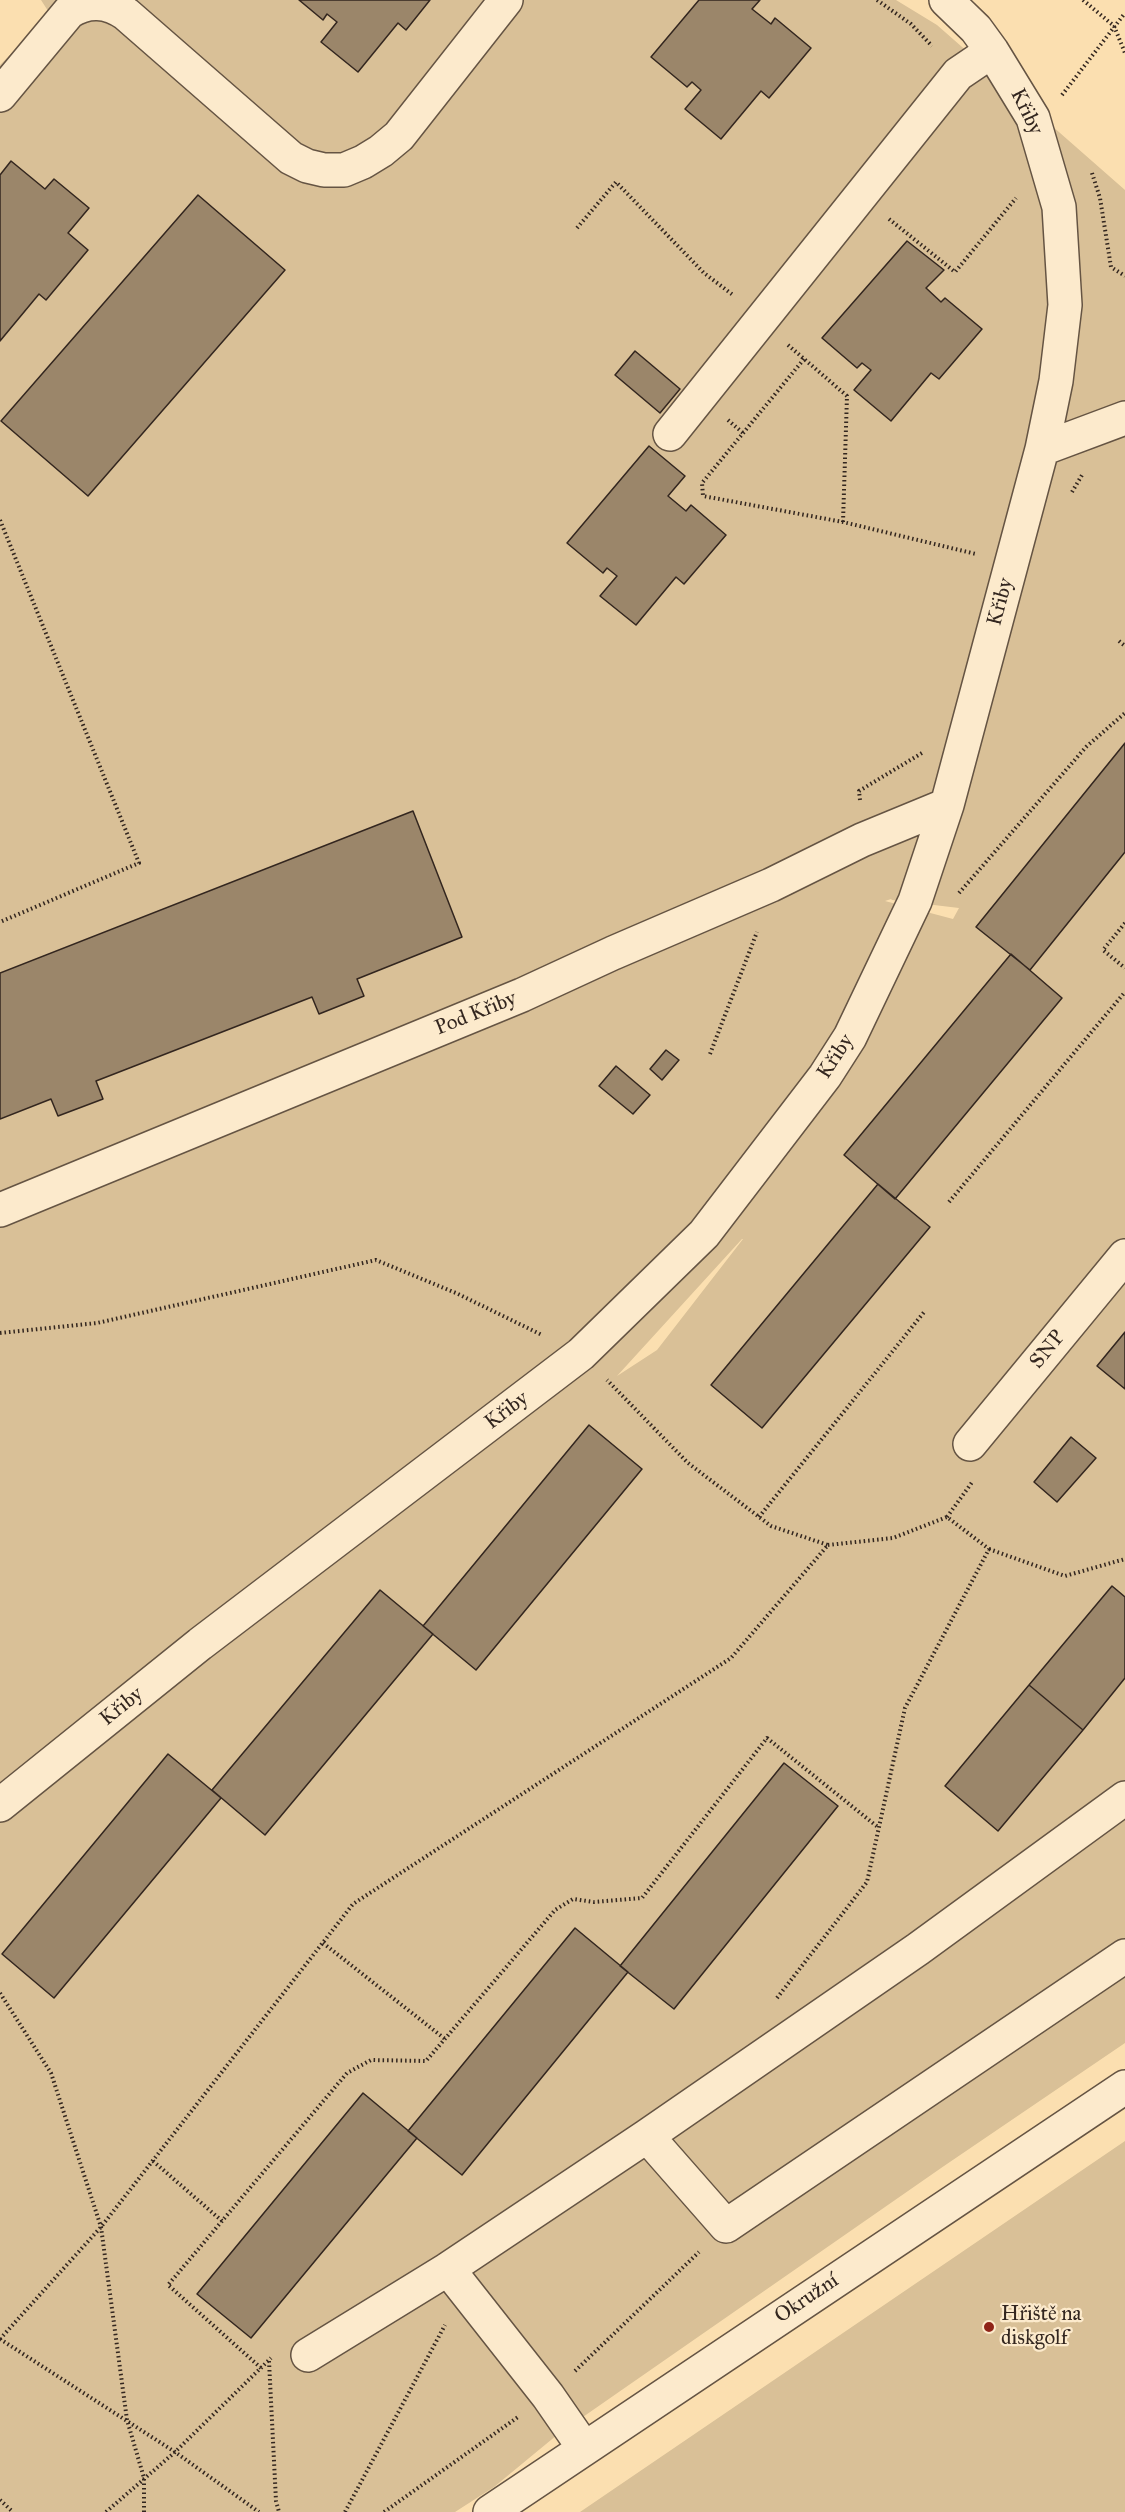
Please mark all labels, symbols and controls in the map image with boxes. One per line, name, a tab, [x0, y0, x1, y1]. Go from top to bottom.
street label: Křiby	[1004, 85, 1048, 139]
street label: Křiby	[983, 575, 1019, 629]
street label: Pod Křiby	[432, 986, 520, 1042]
street label: Křiby	[812, 1030, 860, 1084]
street label: SNP	[1025, 1326, 1071, 1374]
street label: Křiby	[480, 1386, 534, 1436]
street label: Křiby	[95, 1682, 149, 1732]
street label: Okružní	[770, 2269, 844, 2329]
place label: Hřiště na diskgolf	[1001, 2302, 1081, 2352]
marker: Hřiště na diskgolf	[982, 2320, 996, 2334]

